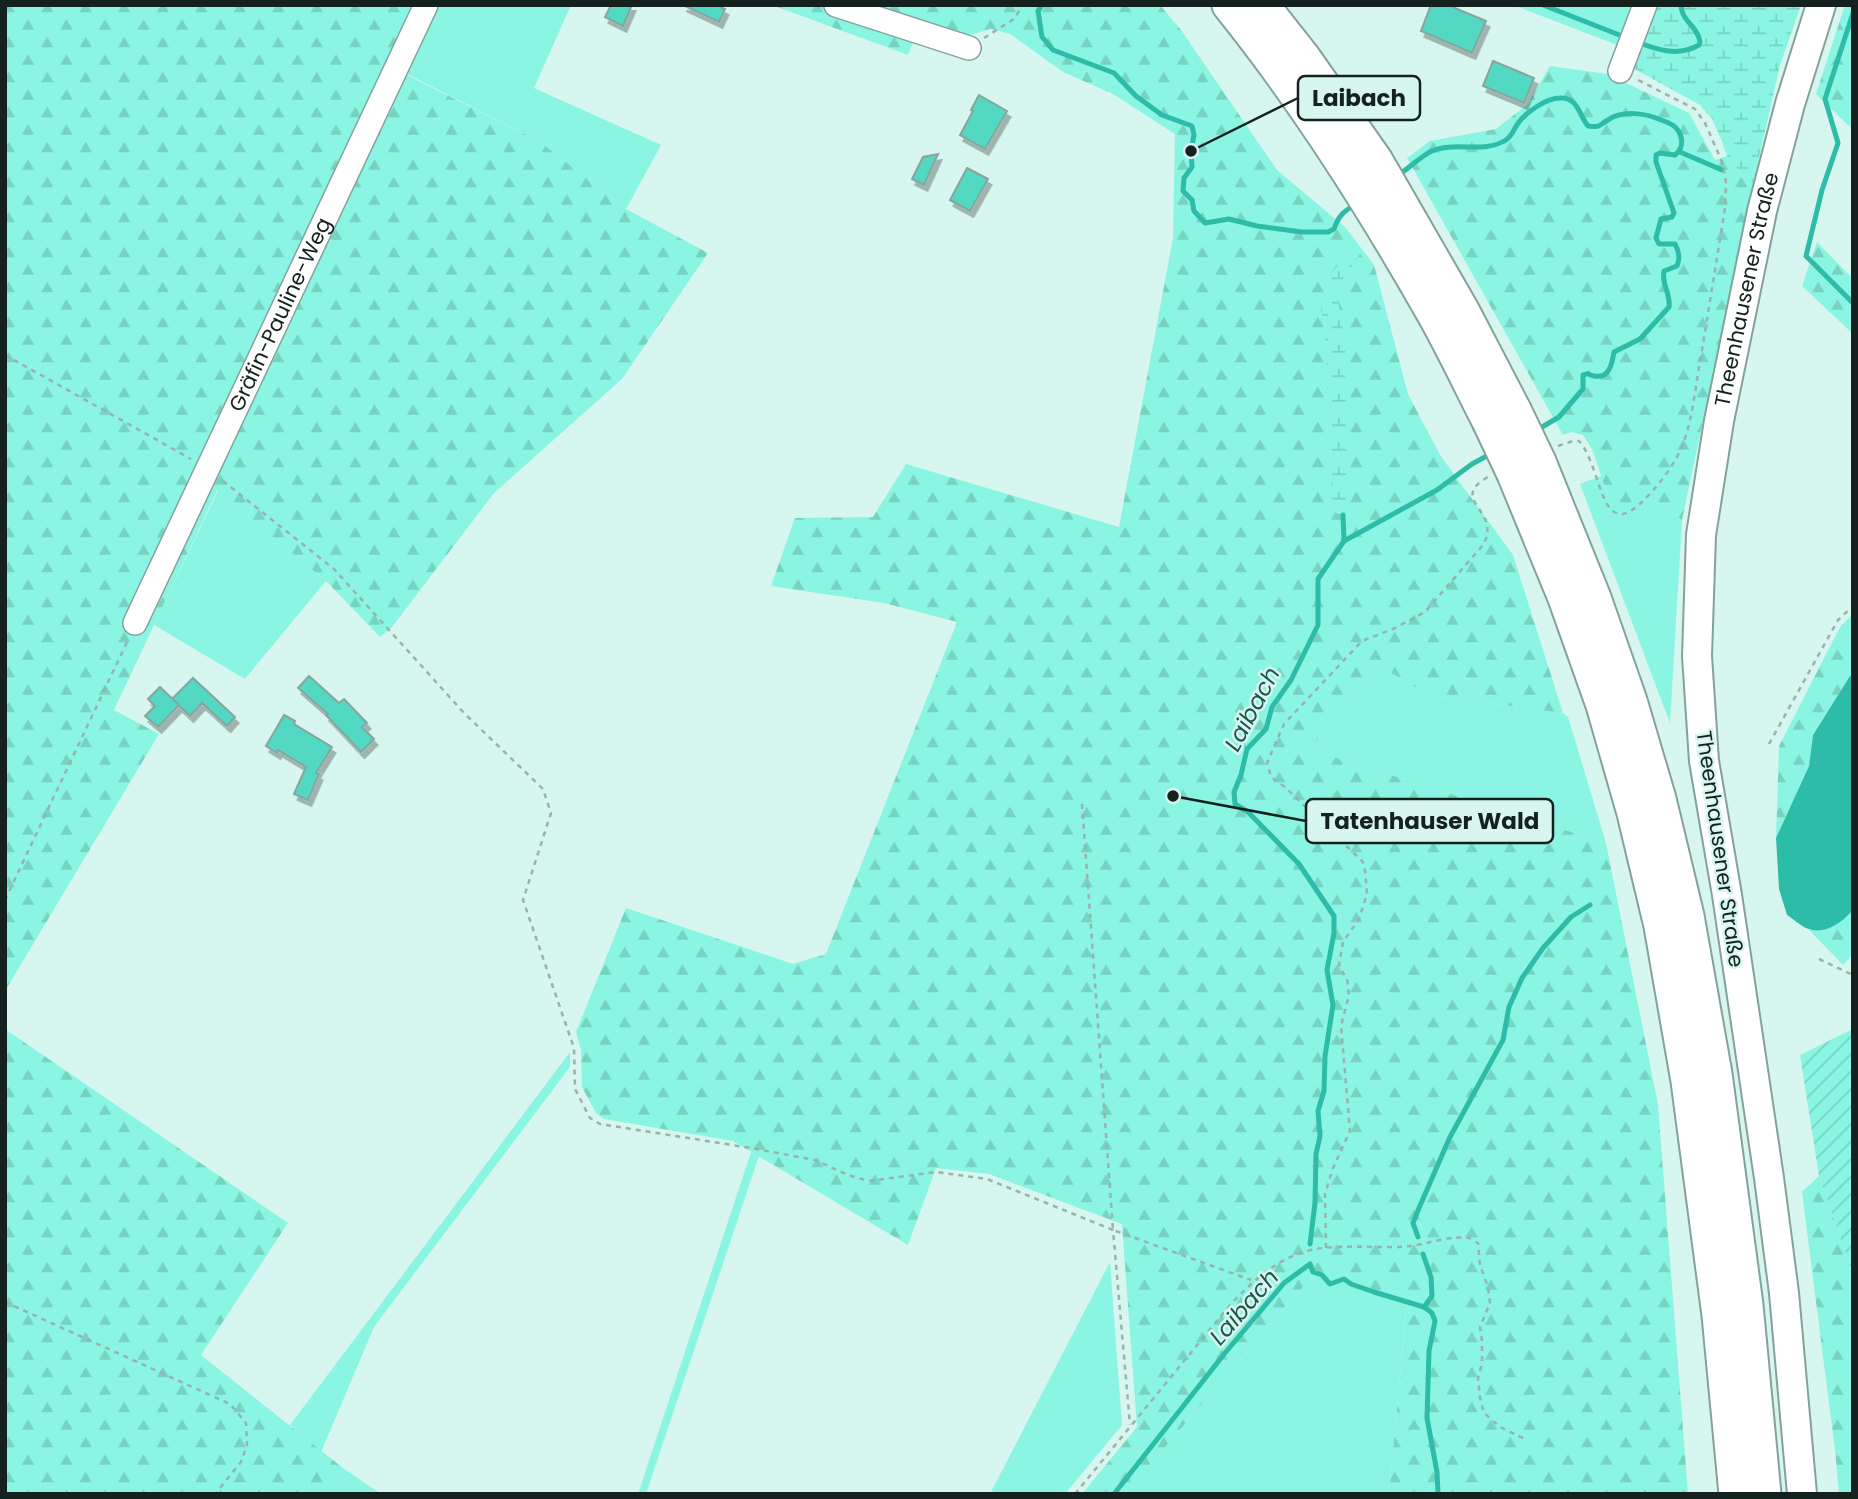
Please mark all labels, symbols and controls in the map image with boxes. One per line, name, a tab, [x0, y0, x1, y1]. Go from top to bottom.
callout: Laibach	[1298, 76, 1420, 120]
text: Laibach	[1312, 82, 1406, 114]
street label: Theenhausener Straße	[1707, 169, 1786, 409]
street label: Gräfin-Pauline-Weg	[222, 212, 338, 416]
water label: Laibach	[1217, 661, 1287, 757]
street label: Theenhausener Straße	[1690, 729, 1751, 969]
callout: Tatenhauser Wald	[1306, 799, 1553, 843]
text: Tatenhauser Wald	[1321, 805, 1539, 837]
water label: Laibach	[1202, 1262, 1286, 1352]

